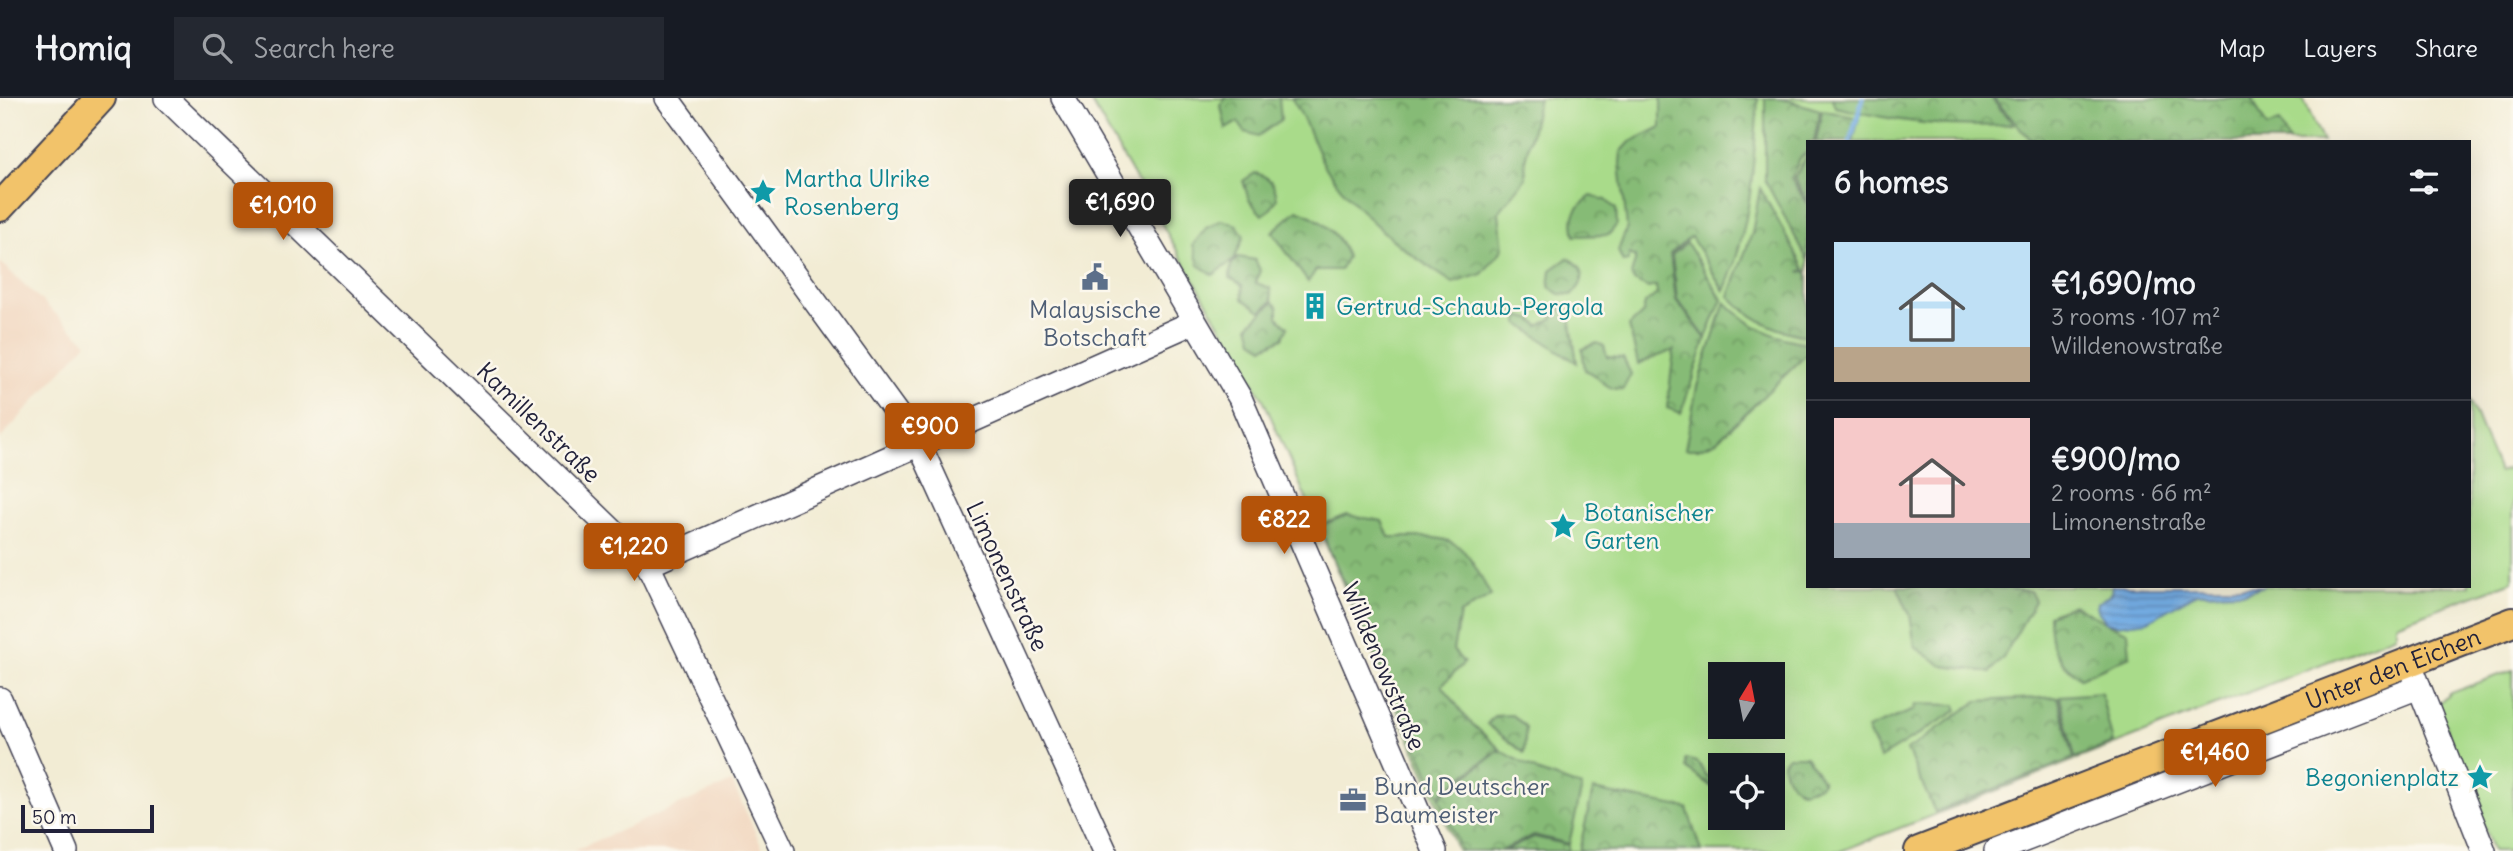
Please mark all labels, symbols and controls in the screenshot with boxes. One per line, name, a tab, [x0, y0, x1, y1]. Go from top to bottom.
search box	[174, 17, 664, 80]
text: Homiq	[35, 27, 132, 69]
icon: search	[198, 29, 236, 67]
text: Search here	[254, 32, 395, 65]
text: Map	[2219, 33, 2265, 63]
text: Layers	[2303, 33, 2377, 63]
text: Share	[2415, 33, 2478, 63]
place label: Martha Ulrike Rosenberg	[784, 163, 930, 221]
text: 6 homes	[1834, 163, 1949, 201]
icon: filters	[2405, 163, 2443, 201]
place icon: Martha Ulrike Rosenberg	[748, 177, 778, 207]
pin: €1,690	[1063, 180, 1177, 239]
pin: €1,010	[226, 183, 340, 242]
text: €1,690	[1085, 187, 1155, 216]
text: €1,010	[249, 190, 317, 219]
public building icon: Malaysische Botschaft	[1080, 262, 1110, 292]
text: €1,690/mo	[2051, 264, 2196, 302]
icon: home	[1890, 270, 1974, 354]
building icon: Gertrud-Schaub-Pergola	[1300, 291, 1330, 321]
place label: Gertrud-Schaub-Pergola	[1336, 291, 1604, 321]
place label: Malaysische Botschaft	[1029, 294, 1161, 352]
text: 3 rooms · 107 m²	[2051, 302, 2221, 331]
text: Willdenowstraße	[2051, 331, 2223, 360]
street label: Kamillenstraße	[471, 355, 607, 489]
pin: €900	[889, 404, 971, 463]
text: €900	[901, 411, 959, 440]
text: €900/mo	[2051, 440, 2180, 478]
icon: home	[1890, 446, 1974, 530]
text: 2 rooms · 66 m²	[2051, 478, 2212, 507]
street label: Limonenstraße	[960, 496, 1056, 656]
pin: €822	[1243, 496, 1325, 556]
place label: Botanischer Garten	[1584, 497, 1714, 555]
text: €822	[1257, 504, 1311, 533]
text: Limonenstraße	[2051, 507, 2206, 536]
place icon: Botanischer Garten	[1548, 511, 1578, 541]
pin: €1,220	[577, 524, 691, 583]
text: €1,220	[600, 531, 668, 560]
street label: Willdenowstraße	[1335, 578, 1433, 754]
street label: Unter den Eichen	[2301, 621, 2485, 716]
north arrow	[1708, 662, 1785, 738]
map controls	[1708, 662, 1785, 830]
pin: €1,460	[2158, 730, 2272, 789]
text: €1,460	[2180, 737, 2250, 766]
button: locate	[1708, 753, 1785, 830]
place label: Begonienplatz	[2305, 762, 2459, 792]
place icon: Begonienplatz	[2465, 762, 2495, 792]
place label: Bund Deutscher Baumeister	[1374, 771, 1549, 829]
office icon: Bund Deutscher Baumeister	[1338, 785, 1368, 815]
scale bar	[21, 802, 154, 834]
text: 50 m	[32, 805, 77, 829]

